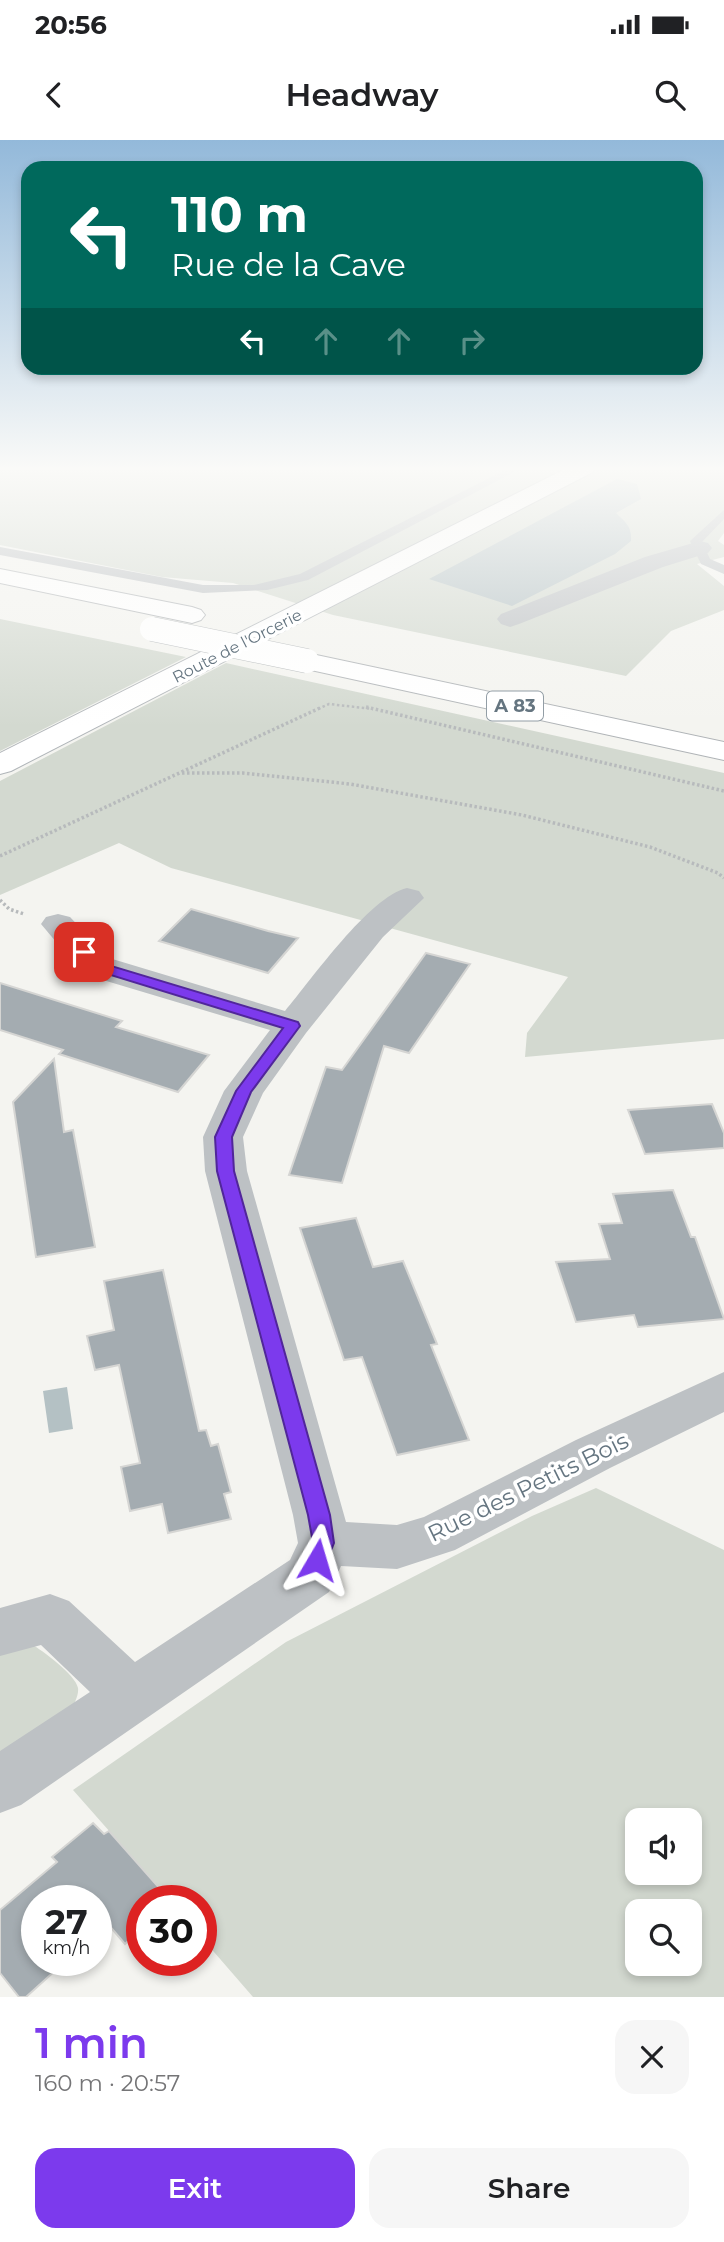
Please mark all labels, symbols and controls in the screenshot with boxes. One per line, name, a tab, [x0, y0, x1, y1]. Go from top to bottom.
text: 20:56	[35, 9, 107, 41]
text: Headway	[286, 75, 438, 114]
icon: back	[35, 76, 73, 114]
icon: search	[651, 76, 689, 114]
text: 110 m	[171, 185, 308, 244]
icon: left	[56, 189, 147, 280]
text: Rue de la Cave	[171, 245, 406, 284]
icon: left	[234, 322, 272, 360]
icon: ahead	[307, 322, 345, 360]
icon: ahead	[380, 322, 418, 360]
icon: right	[453, 322, 491, 360]
street label: Route de l'Orcerie	[169, 605, 305, 687]
road number: A 83	[487, 692, 543, 720]
pin	[54, 922, 114, 982]
icon: arrive	[65, 933, 103, 971]
street label: Rue des Petits Bois	[423, 1426, 633, 1548]
position arrow	[280, 1523, 354, 1597]
map controls	[625, 1808, 702, 1976]
button: sound	[625, 1808, 702, 1885]
speed limit sign: 30	[126, 1885, 217, 1976]
button: search	[625, 1899, 702, 1976]
text: 27	[45, 1900, 88, 1943]
text: km/h	[42, 1937, 91, 1959]
text: 1 min	[35, 2017, 148, 2069]
button: close	[615, 2020, 689, 2094]
text: 160 m · 20:57	[35, 2069, 180, 2097]
button: Exit	[35, 2148, 355, 2228]
button: Share	[369, 2148, 689, 2228]

